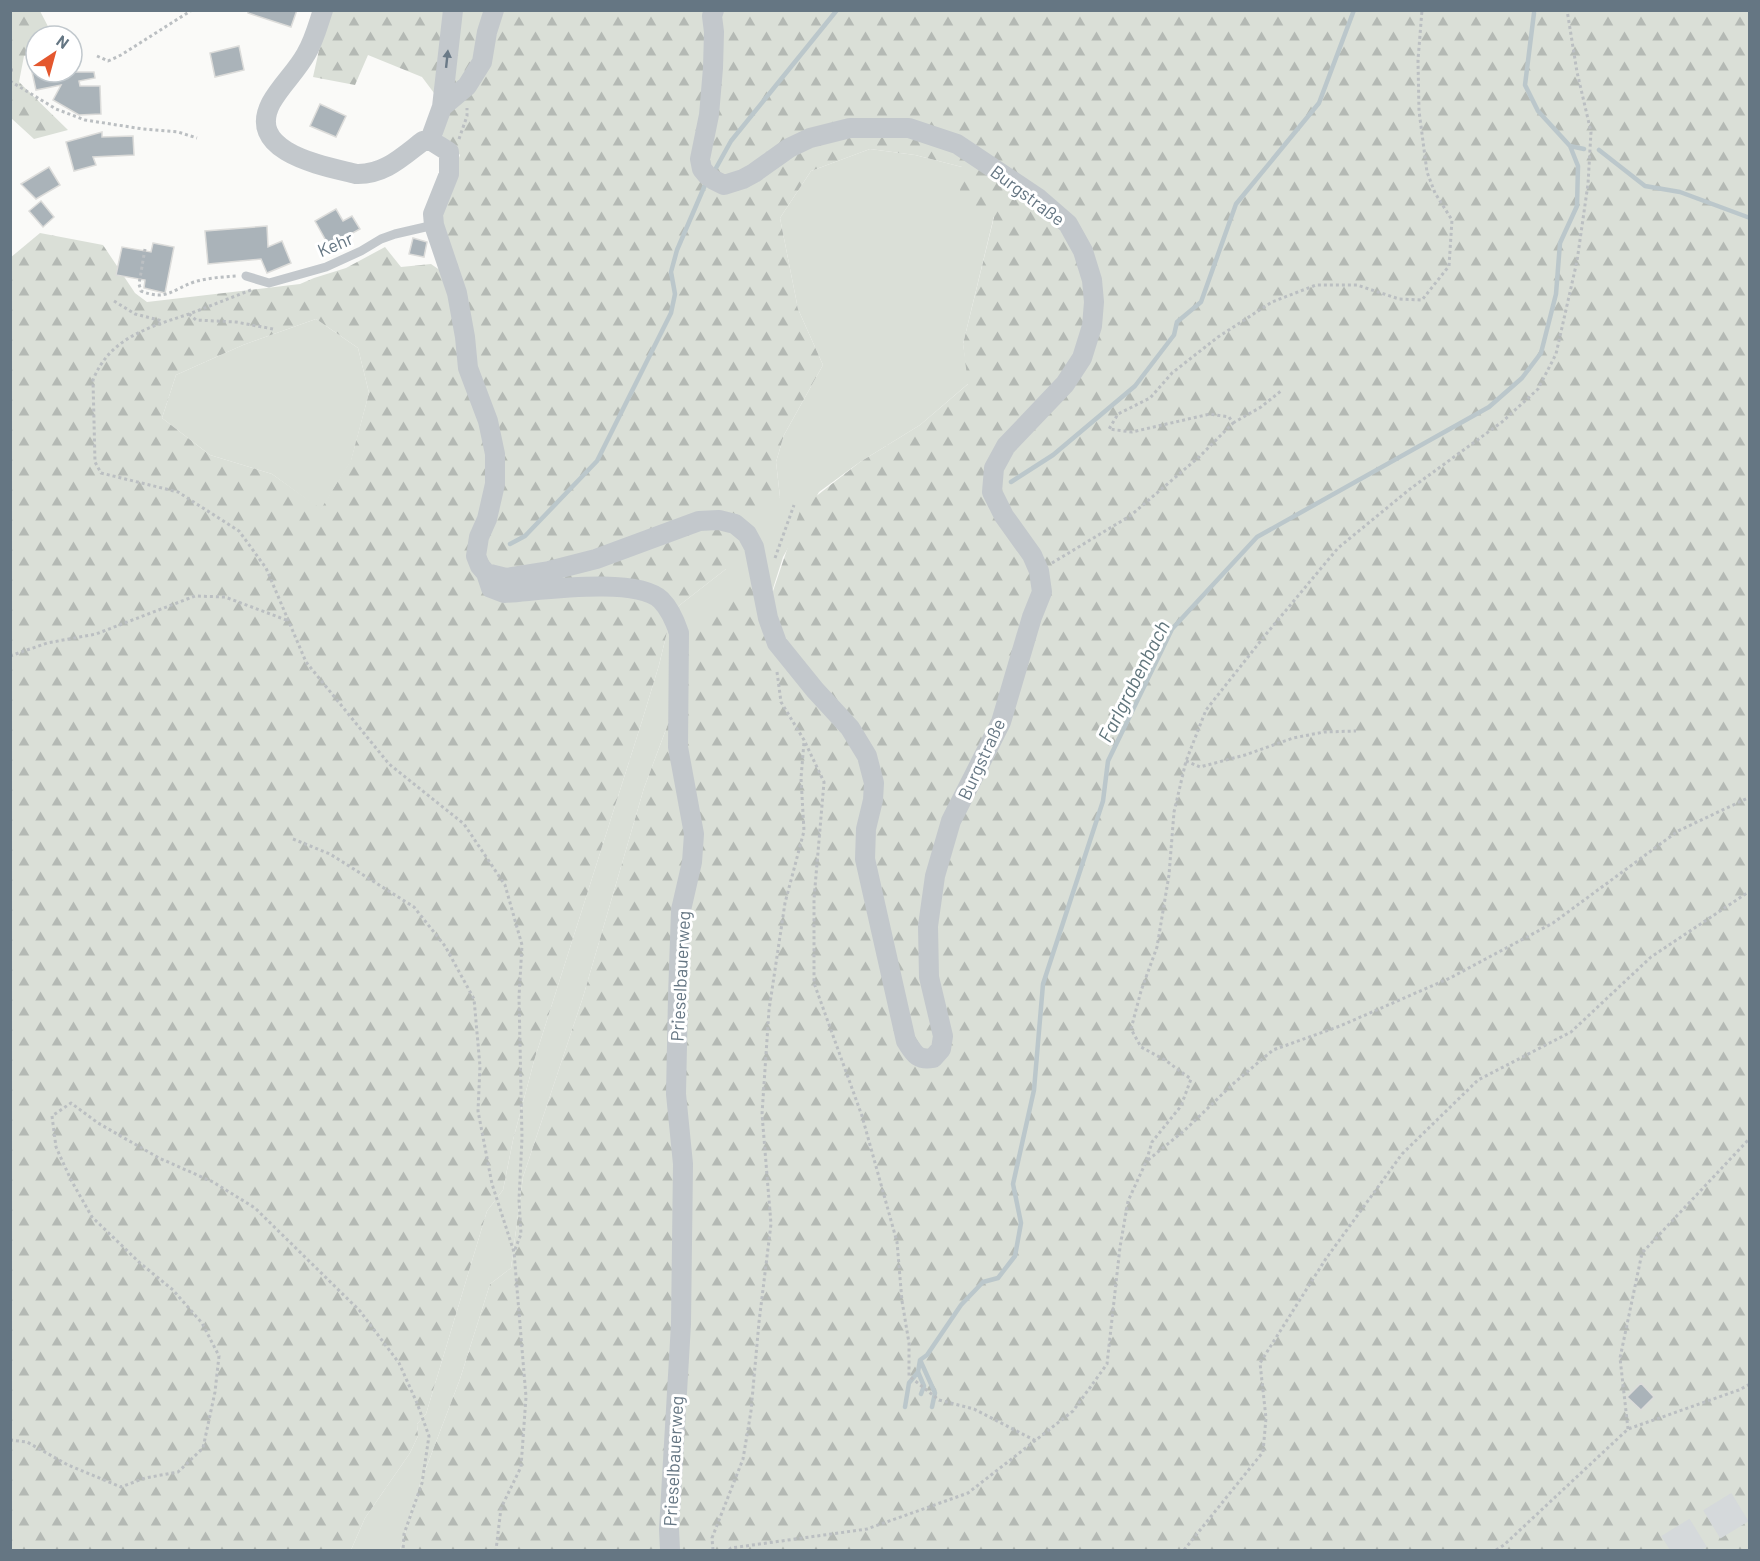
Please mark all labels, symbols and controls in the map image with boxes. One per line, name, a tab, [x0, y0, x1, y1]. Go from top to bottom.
north arrow	[24, 24, 84, 84]
text: N	[53, 31, 73, 52]
one-way arrow	[442, 49, 452, 68]
street label: Burgstraße	[987, 160, 1069, 230]
street label: Kehr	[314, 227, 357, 261]
water label: Farlgrabenbach	[1092, 616, 1174, 746]
street label: Burgstraße	[953, 715, 1009, 803]
street label: Prieselbauerweg	[666, 910, 694, 1042]
street label: Prieselbauerweg	[659, 1395, 687, 1527]

